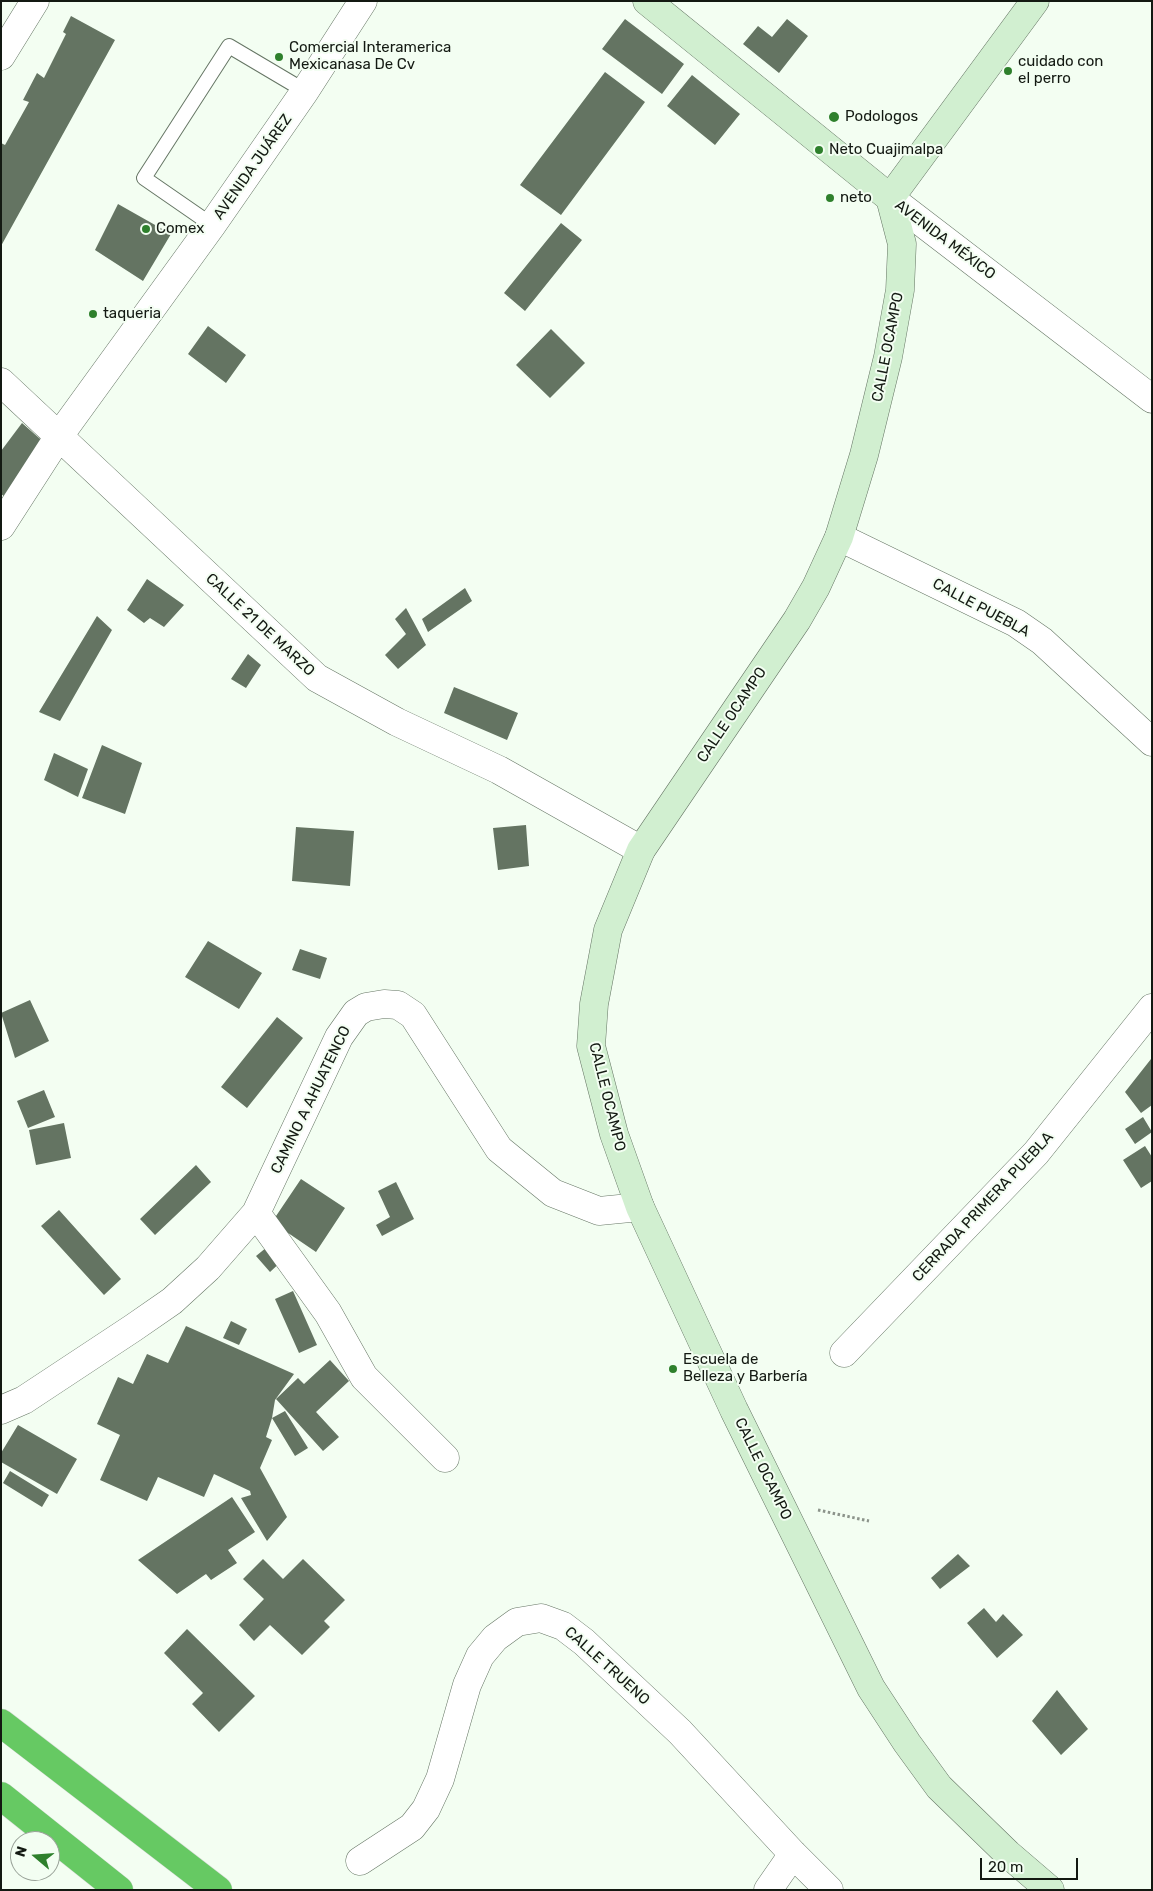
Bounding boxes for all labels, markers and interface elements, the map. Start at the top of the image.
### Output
place label: Comercial Interamerica Mexicanasa De Cv [289,39,451,74]
marker: Comercial Interamerica Mexicanasa De Cv [273,51,285,63]
place label: cuidado con el perro [1018,53,1103,88]
marker: cuidado con el perro [1002,65,1014,77]
place label: Podologos [845,108,918,126]
marker: Podologos [827,110,841,124]
street label: AVENIDA JUÁREZ [210,111,296,223]
place label: Neto Cuajimalpa [829,141,943,159]
marker: Neto Cuajimalpa [813,144,825,156]
place label: neto [840,189,872,207]
marker: neto [824,192,836,204]
street label: AVENIDA MÉXICO [891,196,999,284]
place label: Comex [156,220,204,238]
marker: Comex [140,223,152,235]
street label: CALLE OCAMPO [869,291,907,403]
place label: taqueria [103,305,161,323]
marker: taqueria [87,308,99,320]
street label: CALLE 21 DE MARZO [202,570,318,680]
street label: CALLE PUEBLA [929,575,1033,641]
street label: CALLE OCAMPO [693,664,771,766]
street label: CAMINO A AHUATENCO [267,1023,355,1177]
street label: CALLE OCAMPO [585,1041,629,1153]
street label: CERRADA PRIMERA PUEBLA [909,1128,1057,1286]
place label: Escuela de Belleza y Barbería [683,1351,808,1386]
marker: Escuela de Belleza y Barbería [667,1363,679,1375]
street label: CALLE OCAMPO [730,1415,796,1523]
street label: CALLE TRUENO [561,1623,653,1709]
north arrow [10,1831,60,1881]
text: N [12,1844,31,1859]
scale bar [983,1848,1080,1880]
text: 20 m [988,1858,1023,1876]

